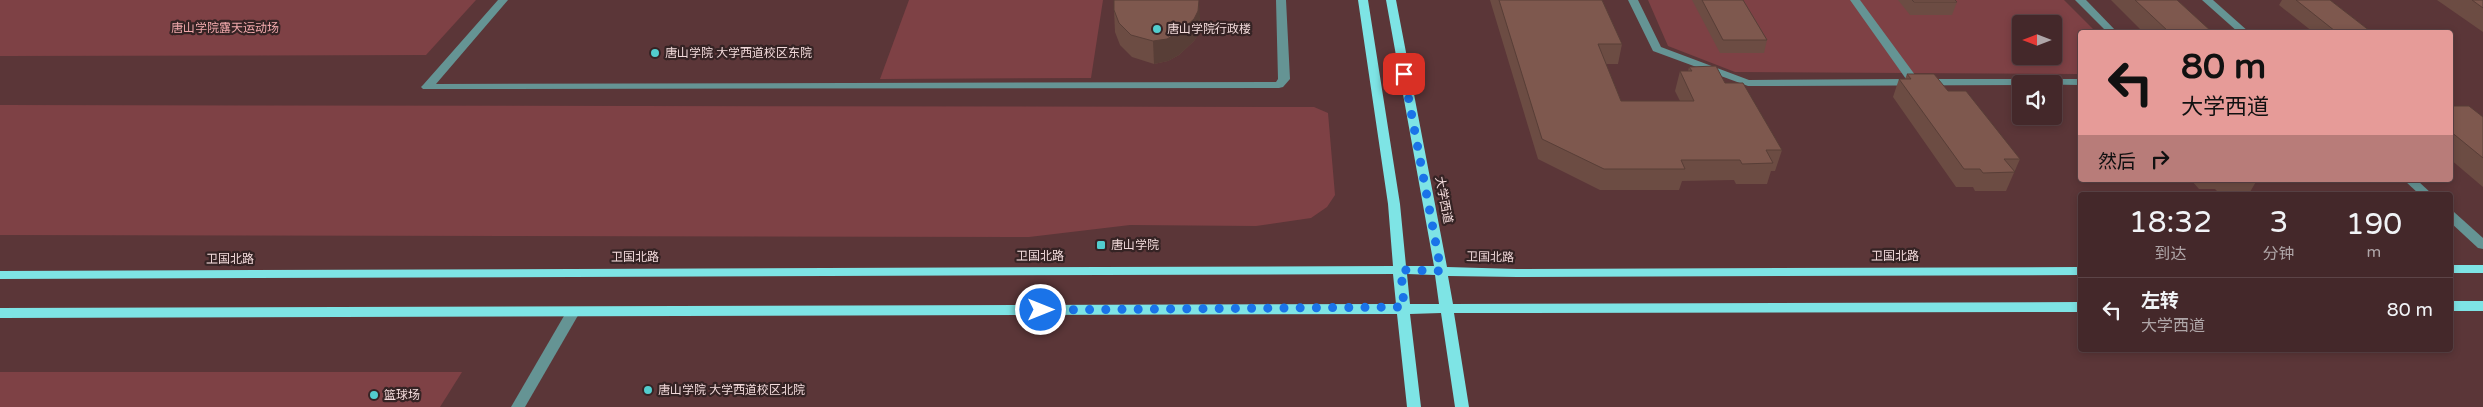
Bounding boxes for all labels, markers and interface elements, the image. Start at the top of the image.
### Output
north arrow [2012,15,2062,65]
map controls [2012,15,2062,125]
park label: 唐山学院露天运动场 [171,21,279,35]
place label: 唐山学院行政楼 [1167,22,1251,36]
marker: 唐山学院行政楼 [1151,23,1163,35]
place label: 唐山学院 大学西道校区东院 [665,46,812,60]
text: 80 m [2181,46,2266,88]
marker: 唐山学院 大学西道校区东院 [649,47,661,59]
icon: left [2098,50,2163,115]
pin [1383,53,1425,95]
icon: arrive [1390,60,1418,88]
button: sound [2012,75,2062,125]
text: 大学西道 [2181,94,2269,120]
icon: right [2146,145,2174,173]
text: 然后 [2098,151,2136,173]
street label: 大学西道 [1433,175,1455,225]
text: 18:32 [2129,204,2212,241]
text: 3 [2269,204,2288,241]
text: 190 [2346,206,2402,243]
place label: 唐山学院 [1111,238,1159,252]
marker: 唐山学院 [1095,239,1107,251]
text: m [2367,242,2381,262]
text: 到达 [2154,244,2186,264]
text: 分钟 [2263,244,2295,264]
street label: 卫国北路 [1016,249,1064,263]
street label: 卫国北路 [1871,249,1919,263]
street label: 卫国北路 [611,250,659,264]
street label: 卫国北路 [1466,250,1514,264]
street label: 卫国北路 [206,252,254,266]
position arrow [1014,283,1066,335]
text: 左转 [2141,290,2179,312]
icon: left [2098,296,2126,324]
text: 80 m [2387,299,2433,321]
text: 大学西道 [2141,316,2205,336]
place label: 唐山学院 大学西道校区北院 [658,383,805,397]
marker: 唐山学院 大学西道校区北院 [642,384,654,396]
place label: 篮球场 [384,388,420,402]
marker: 篮球场 [368,389,380,401]

